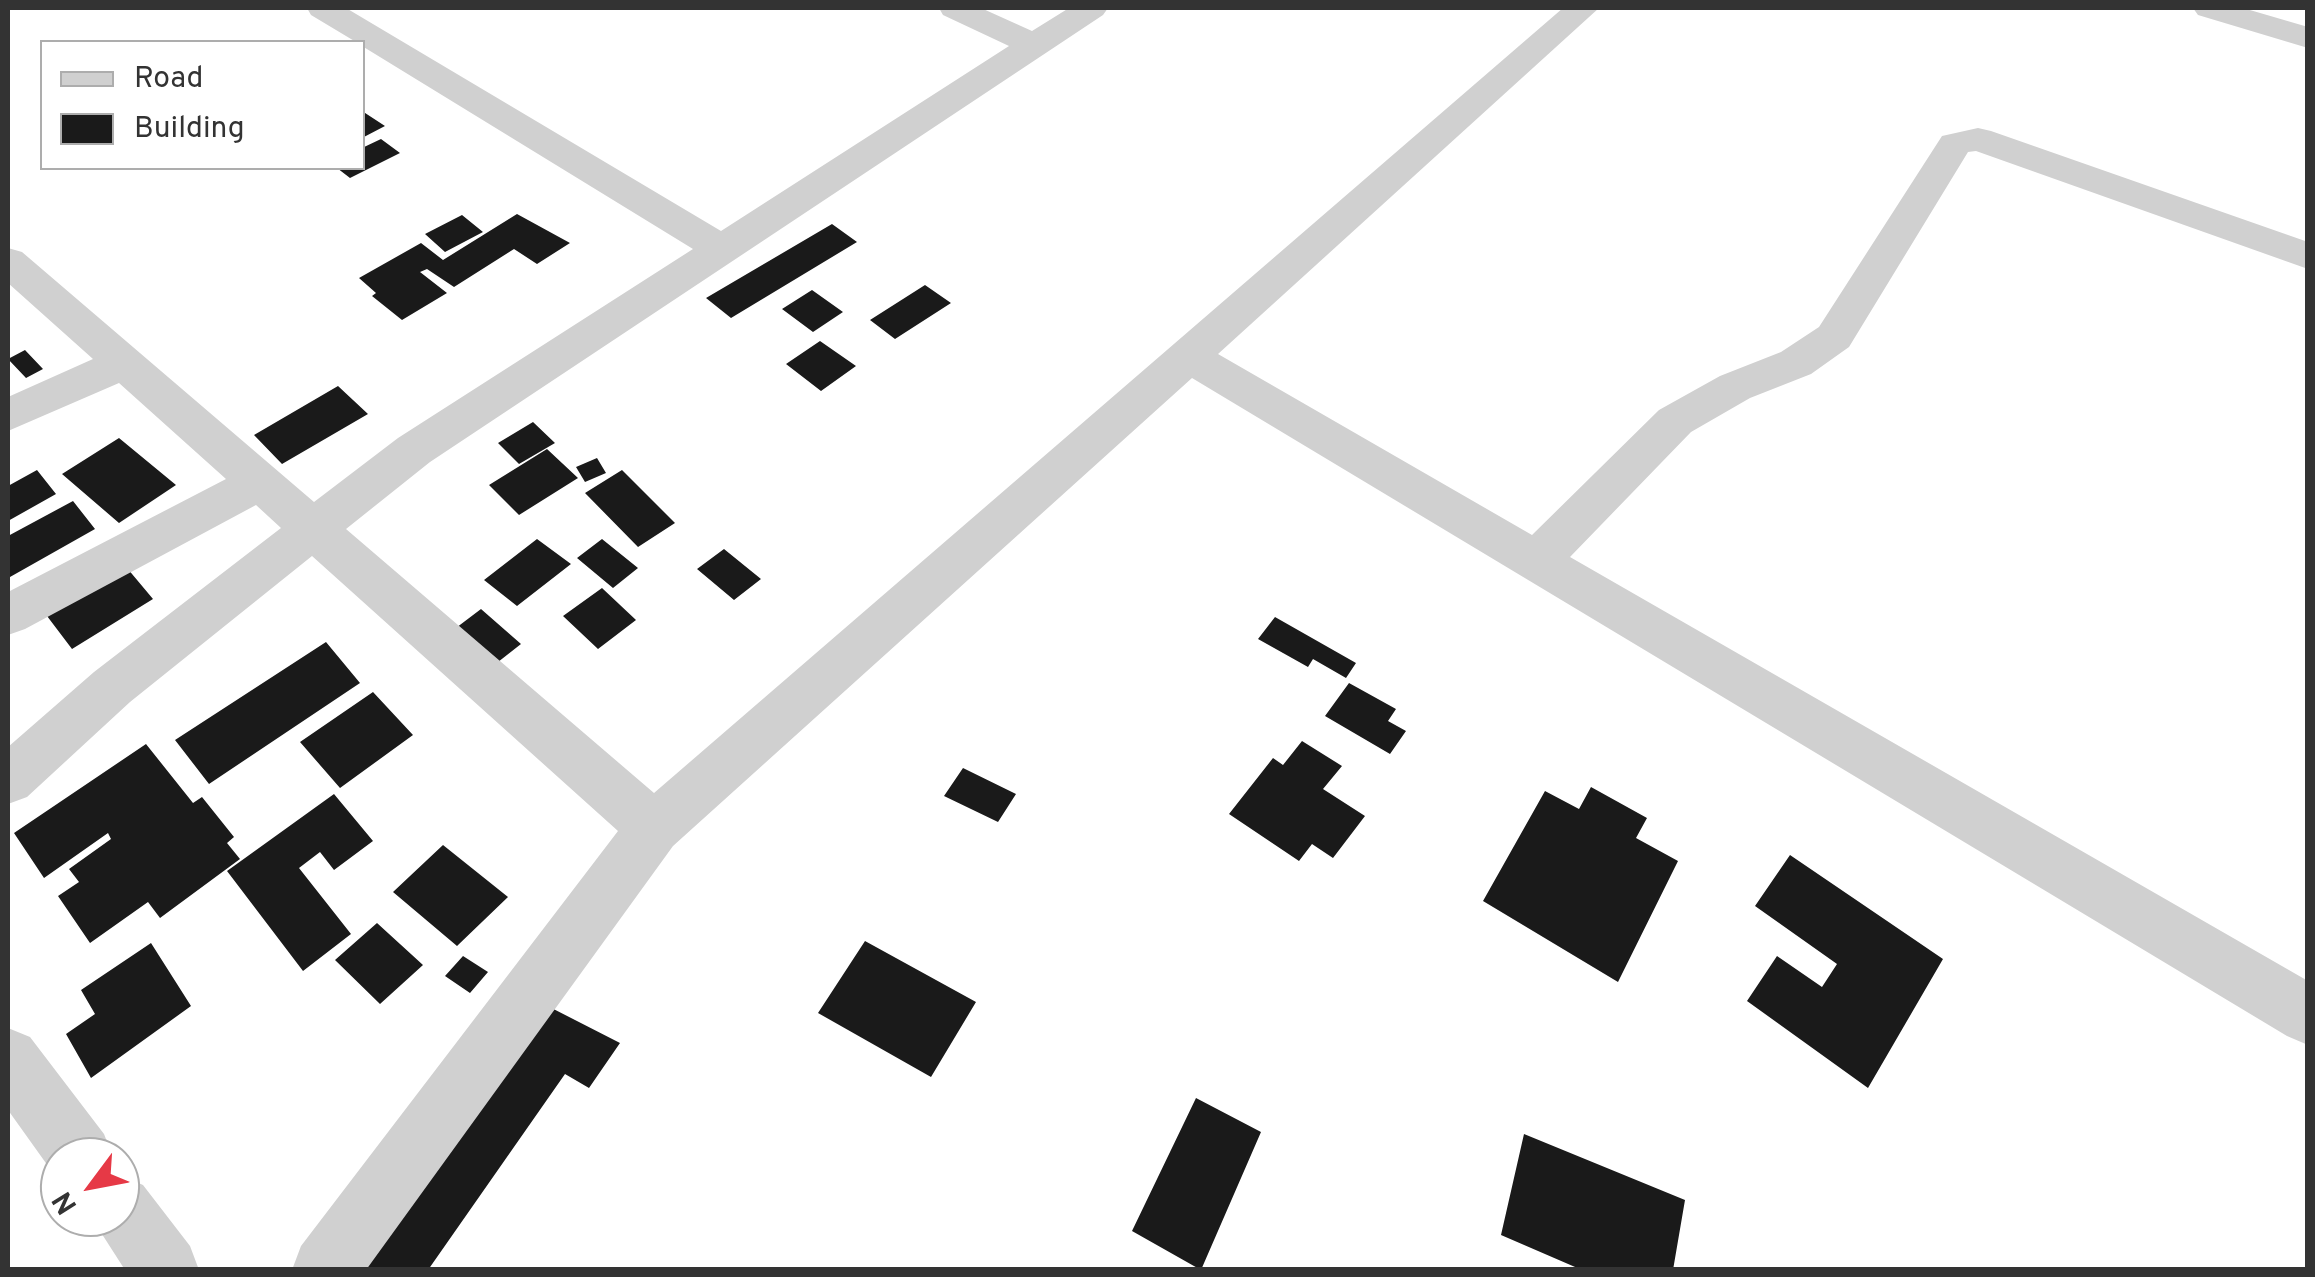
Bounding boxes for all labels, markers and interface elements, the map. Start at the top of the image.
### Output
legend [40,40,365,170]
text: Road [134,61,203,98]
text: Building [134,111,245,148]
north arrow [40,1137,140,1237]
text: N [46,1184,87,1220]

